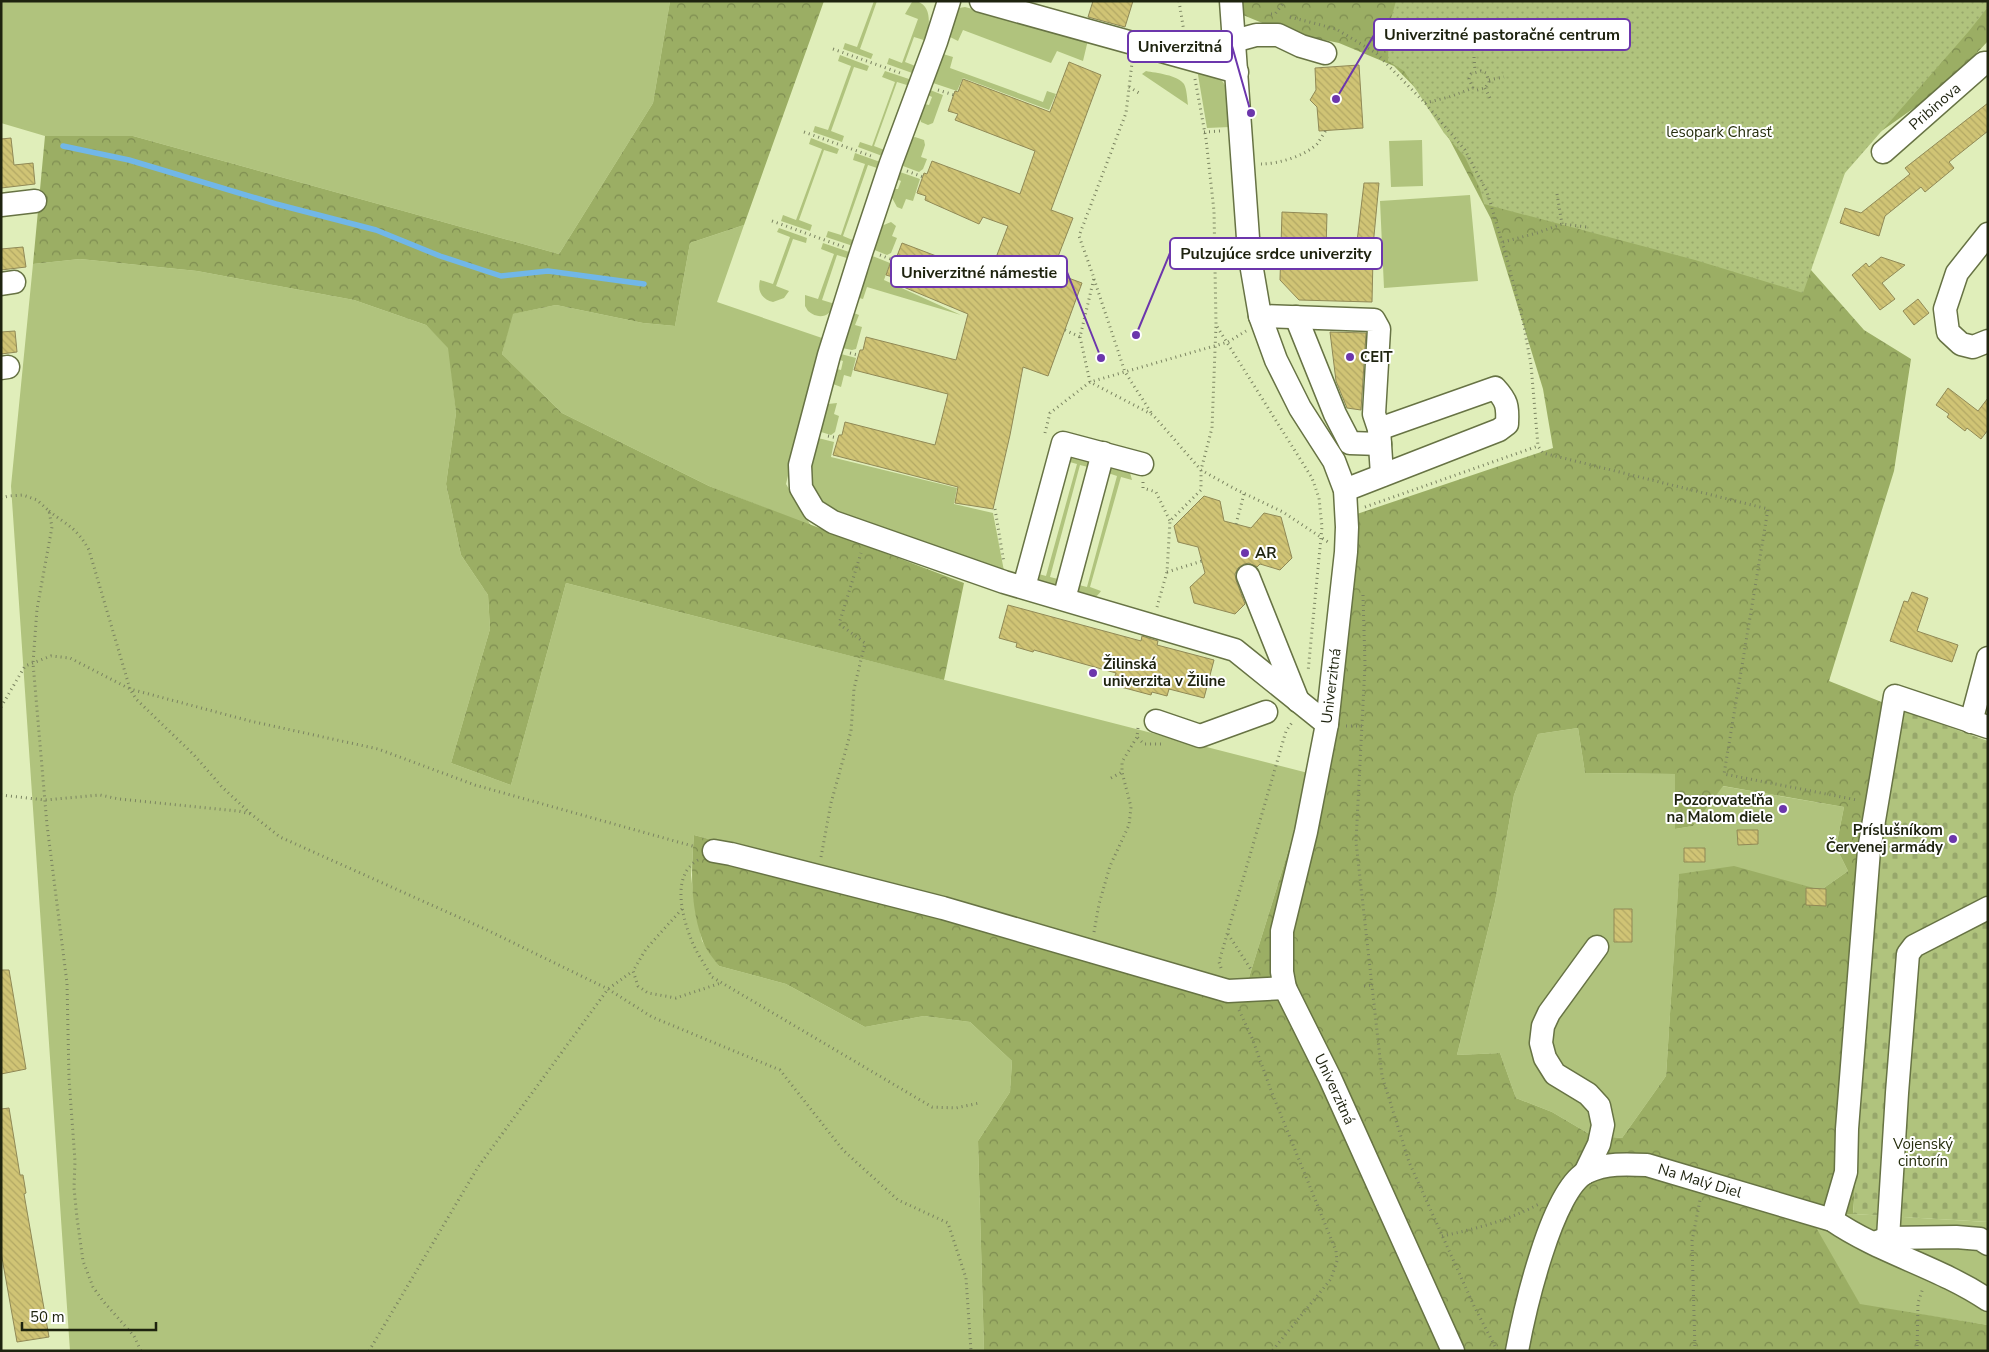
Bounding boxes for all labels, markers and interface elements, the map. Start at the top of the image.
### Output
callout: Univerzitné pastoračné centrum [1374,19,1630,50]
text: Univerzitné pastoračné centrum [1384,24,1620,46]
callout: Univerzitná [1128,31,1232,62]
text: Univerzitná [1138,36,1222,58]
street label: Pribinova [1905,78,1965,135]
park label: lesopark Chrasť [1666,122,1773,142]
callout: Pulzujúce srdce univerzity [1170,238,1382,269]
text: Pulzujúce srdce univerzity [1180,243,1372,265]
callout: Univerzitné námestie [891,256,1067,287]
text: Univerzitné námestie [901,262,1057,284]
place label: CEIT [1360,347,1393,367]
marker: CEIT [1344,351,1356,363]
place label: AR [1255,543,1277,563]
marker: AR [1239,547,1251,559]
street label: Univerzitná [1316,647,1346,725]
place label: Žilinská univerzita v Žiline [1103,654,1225,691]
marker: Žilinská univerzita v Žiline [1087,667,1099,679]
place label: Pozorovateľňa na Malom diele [1666,790,1773,827]
marker: Pozorovateľňa na Malom diele [1777,803,1789,815]
place label: Príslušníkom Červenej armády [1826,820,1943,857]
marker: Príslušníkom Červenej armády [1947,833,1959,845]
street label: Univerzitná [1309,1050,1360,1128]
park label: Vojenský cintorín [1892,1134,1953,1171]
street label: Na Malý Diel [1656,1159,1745,1203]
scale bar [22,1300,156,1332]
text: 50 m [30,1307,65,1327]

